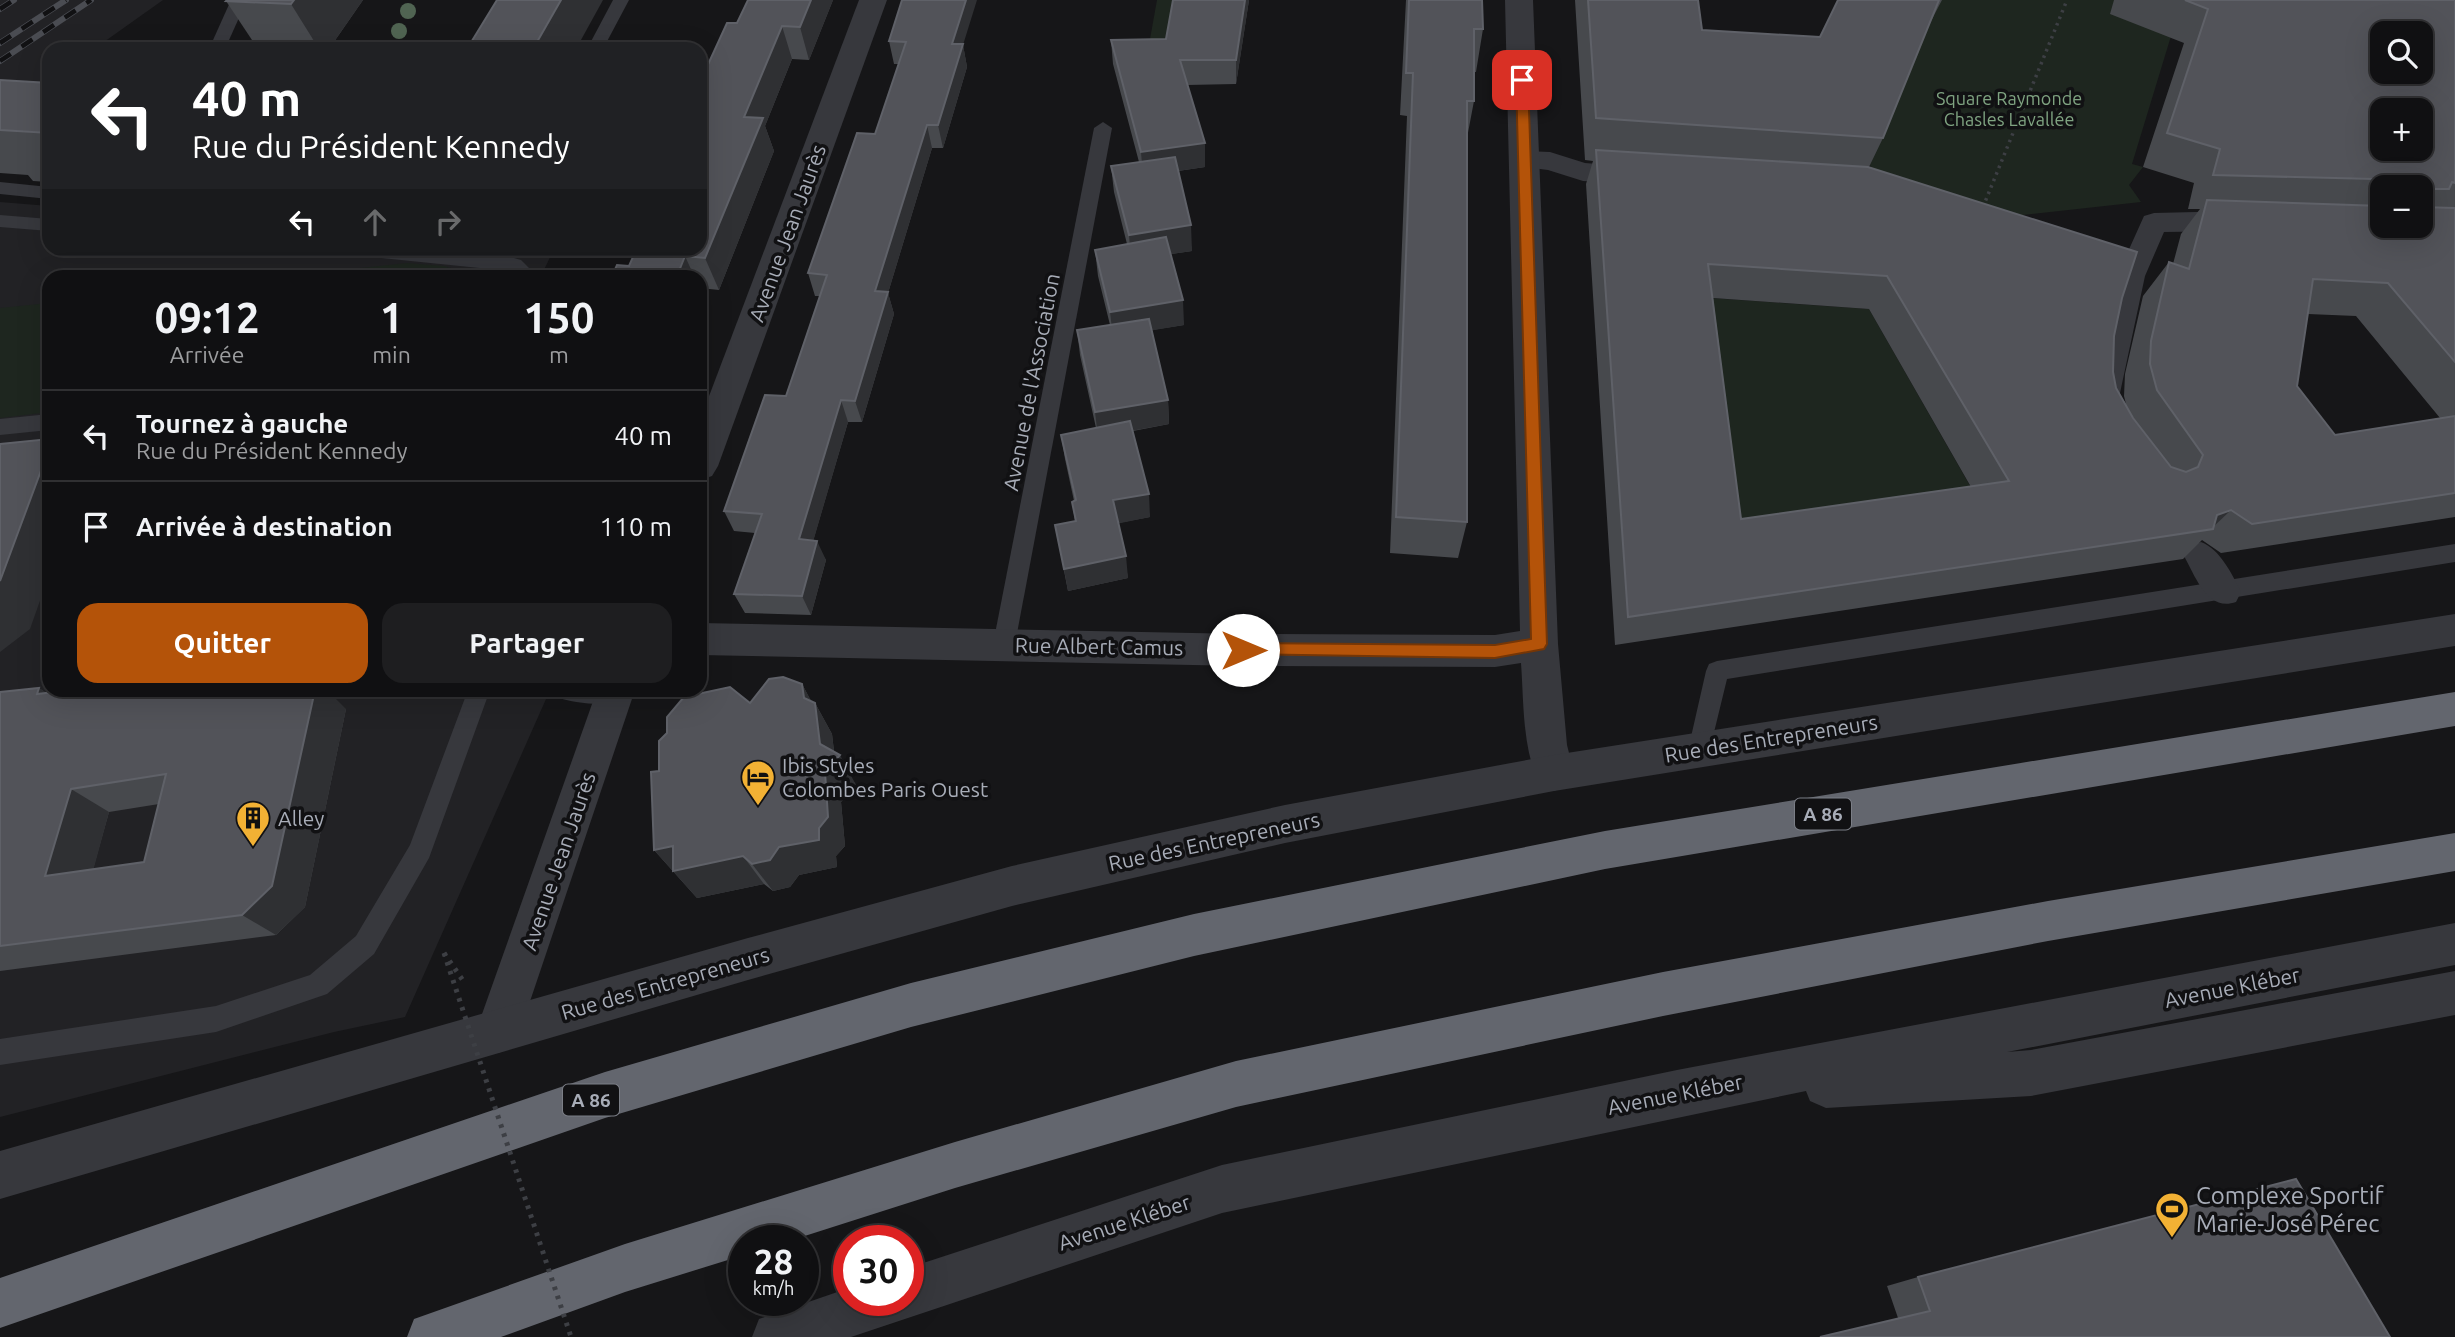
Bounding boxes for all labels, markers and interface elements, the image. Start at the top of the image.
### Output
map controls [2370,21,2433,238]
button: search [2370,21,2433,84]
pin [1492,50,1552,110]
icon: arrive [1503,61,1541,99]
icon: left [77,70,168,161]
text: 40 m [192,70,301,125]
park label: Square Raymonde Chasles Lavallée [1936,88,2082,129]
button: + [2370,98,2433,161]
text: Rue du Président Kennedy [192,128,570,164]
street label: Avenue Jean Jaurès [744,141,830,325]
button: − [2370,175,2433,238]
icon: left [283,203,321,241]
icon: ahead [356,203,394,241]
icon: right [429,203,467,241]
street label: Avenue de l'Association [998,271,1064,493]
text: 09:12 [155,294,260,341]
text: 1 [380,294,403,341]
text: 150 [523,294,594,341]
text: Arrivée [170,342,244,367]
text: min [372,342,411,367]
text: m [549,342,569,367]
text: Tournez à gauche [136,409,348,438]
icon: left [77,417,115,455]
text: 40 m [614,421,672,450]
text: Rue du Président Kennedy [136,438,408,463]
icon: arrive [77,508,115,546]
text: Arrivée à destination [136,512,392,541]
text: 110 m [600,512,672,541]
button: Quitter [77,603,368,683]
button: Partager [382,603,672,683]
position arrow [1206,613,1280,687]
street label: Rue Albert Camus [1015,633,1183,659]
street label: Rue des Entrepreneurs [1663,709,1879,767]
place label: Ibis Styles Colombes Paris Ouest [782,753,988,801]
hotel icon: Ibis Styles Colombes Paris Ouest [739,758,777,807]
street label: Avenue Jean Jaurès [516,769,600,953]
building icon: Alley [234,799,272,848]
road number: A 86 [1795,799,1851,830]
place label: Alley [278,806,324,830]
street label: Rue des Entrepreneurs [1106,807,1322,875]
street label: Rue des Entrepreneurs [558,942,772,1024]
street label: Avenue Kléber [2162,962,2302,1012]
street label: Avenue Kléber [1605,1069,1745,1119]
road number: A 86 [563,1084,619,1116]
place label: Complexe Sportif Marie-José Pérec [2196,1182,2385,1237]
street label: Avenue Kléber [1055,1189,1193,1255]
sports icon: Complexe Sportif Marie-José Pérec [2153,1190,2191,1239]
speed limit sign: 30 [833,1225,924,1316]
text: 28 [754,1241,793,1281]
text: km/h [753,1278,794,1298]

